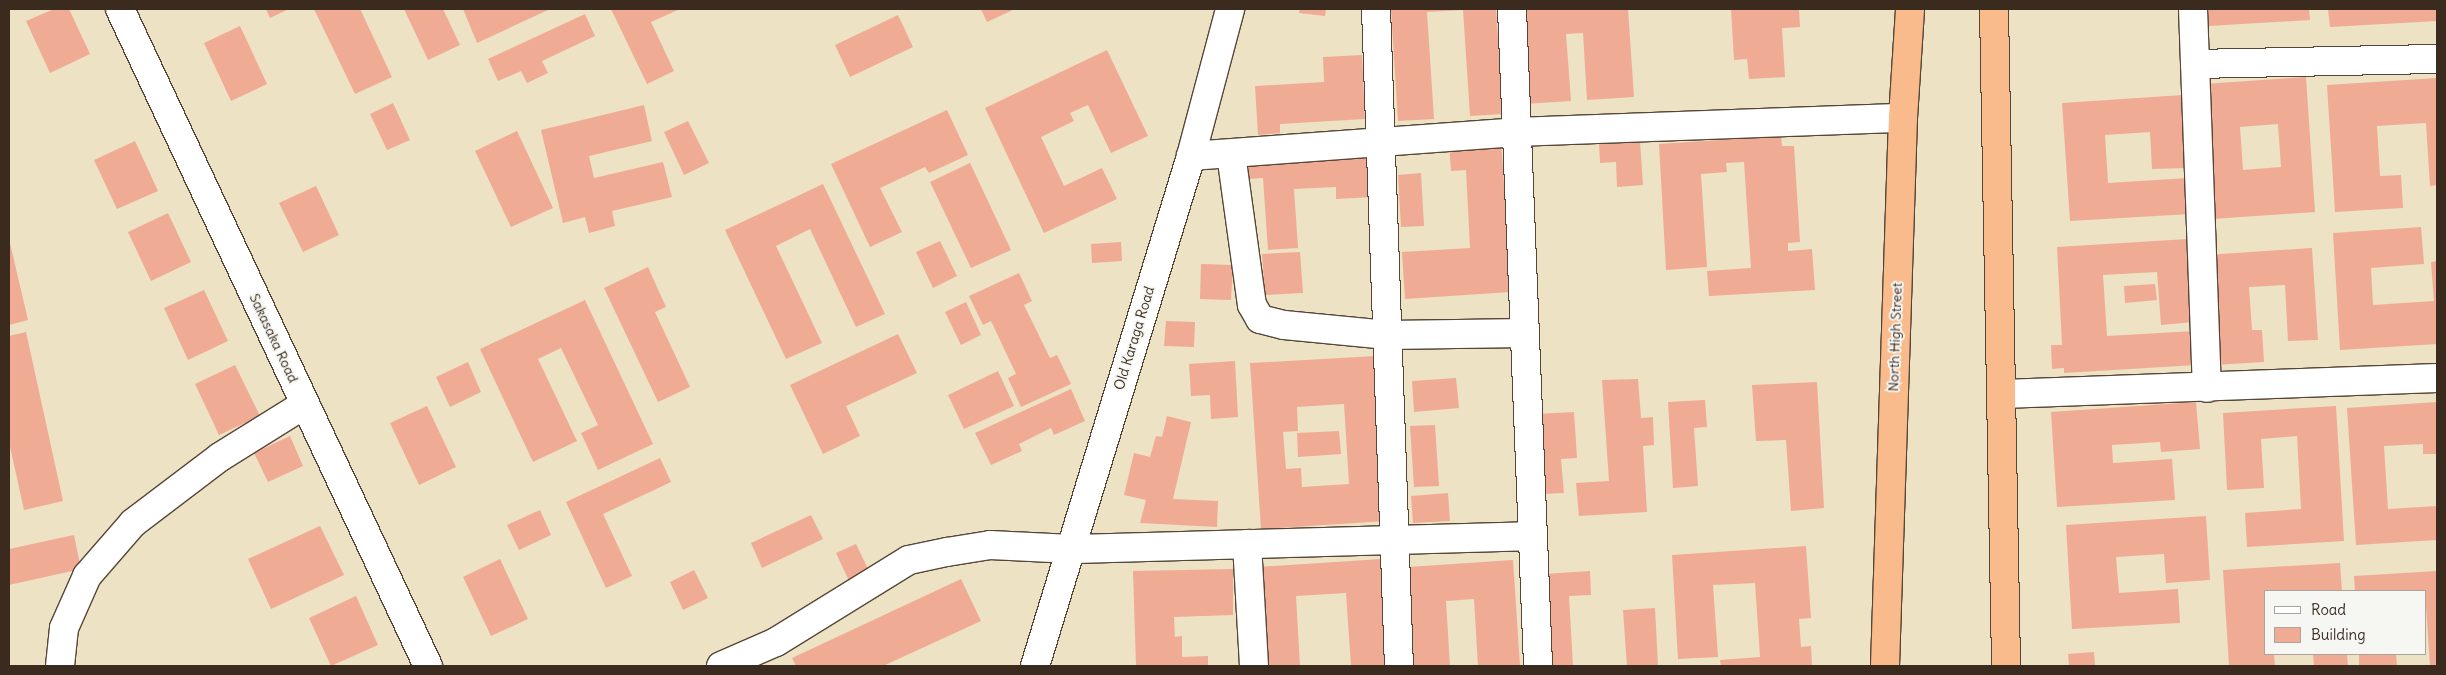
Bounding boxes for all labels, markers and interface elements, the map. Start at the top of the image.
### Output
street label: North High Street [1885,282,1905,392]
street label: Old Karaga Road [1110,284,1158,392]
street label: Sakasaka Road [246,291,302,385]
legend [2264,590,2426,655]
text: Road [2311,600,2346,619]
text: Building [2311,625,2366,644]

